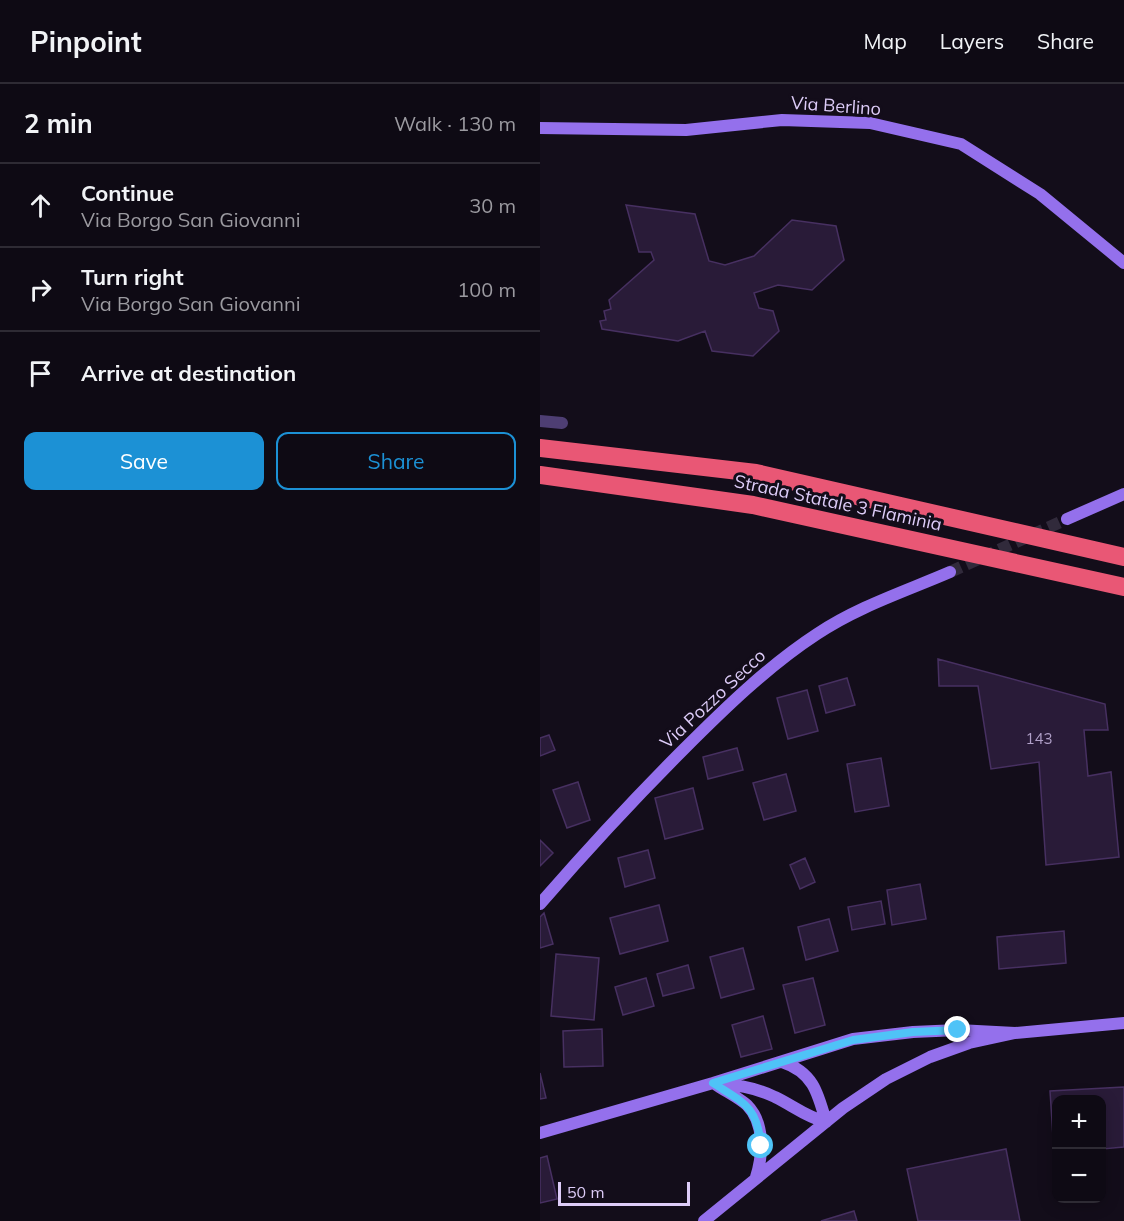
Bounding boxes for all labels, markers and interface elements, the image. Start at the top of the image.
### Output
text: Pinpoint [30,24,142,59]
text: Map [864,28,907,54]
text: Layers [940,28,1004,54]
text: Share [1037,28,1094,54]
street label: Via Berlino [790,91,882,120]
text: 2 min [24,107,93,140]
text: Walk · 130 m [394,111,516,136]
text: Continue [81,179,174,207]
icon: ahead [24,189,57,222]
text: 30 m [469,193,516,218]
text: Via Borgo San Giovanni [81,207,300,232]
text: Turn right [81,263,184,291]
icon: right [24,273,57,306]
text: 100 m [457,277,516,302]
text: Via Borgo San Giovanni [81,291,300,316]
icon: arrive [24,357,57,390]
text: Arrive at destination [81,359,296,387]
button: Save [24,432,264,490]
button: Share [276,432,516,490]
street label: Strada Statale 3 Flaminia [732,469,944,536]
street label: Via Pozzo Secco [655,644,770,753]
house number: 143 [1025,729,1053,748]
route end [944,1016,970,1042]
map controls [1052,1095,1106,1203]
button: + [1052,1095,1106,1149]
route start [747,1132,773,1158]
button: − [1052,1149,1106,1203]
scale bar [558,1179,690,1206]
text: 50 m [567,1182,604,1202]

